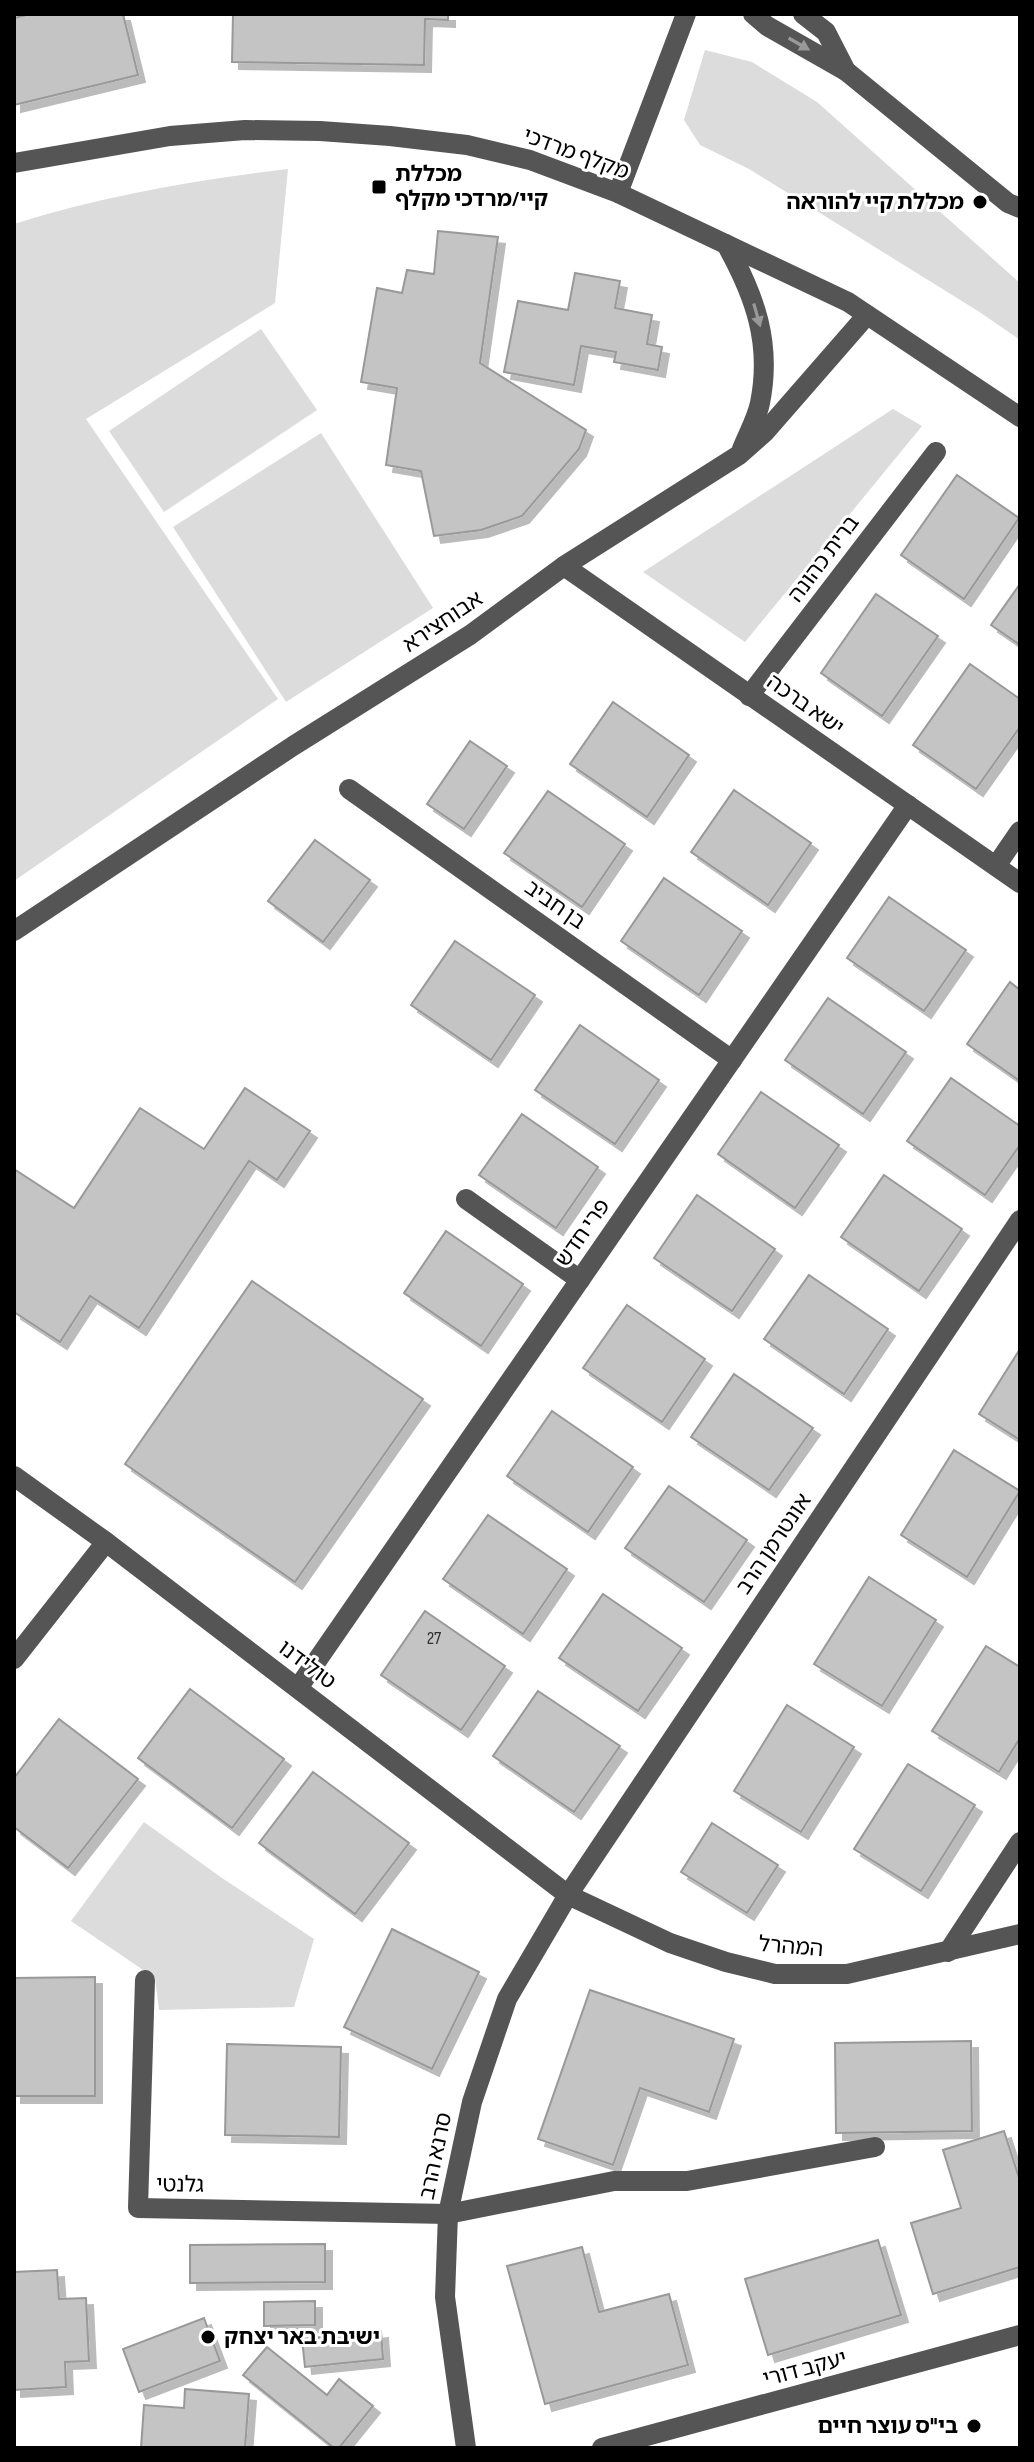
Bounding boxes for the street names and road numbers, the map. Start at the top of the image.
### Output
street label: מקלף מרדכי [519,122,633,186]
street label: ברית כהונה [783,510,865,608]
street label: אבוחצירא [398,585,488,659]
street label: ישא ברכה [761,669,849,741]
street label: בן חביב [519,874,591,936]
street label: פרי חדש [550,1194,616,1272]
street label: אונטרמן הרב [730,1488,818,1600]
street label: טולידנו [273,1635,341,1695]
street label: המהרל [757,1931,825,1963]
street label: סרנא הרב [414,2110,458,2202]
street label: גלנטי [156,2171,204,2199]
street label: יעקב דורי [760,2345,850,2393]

